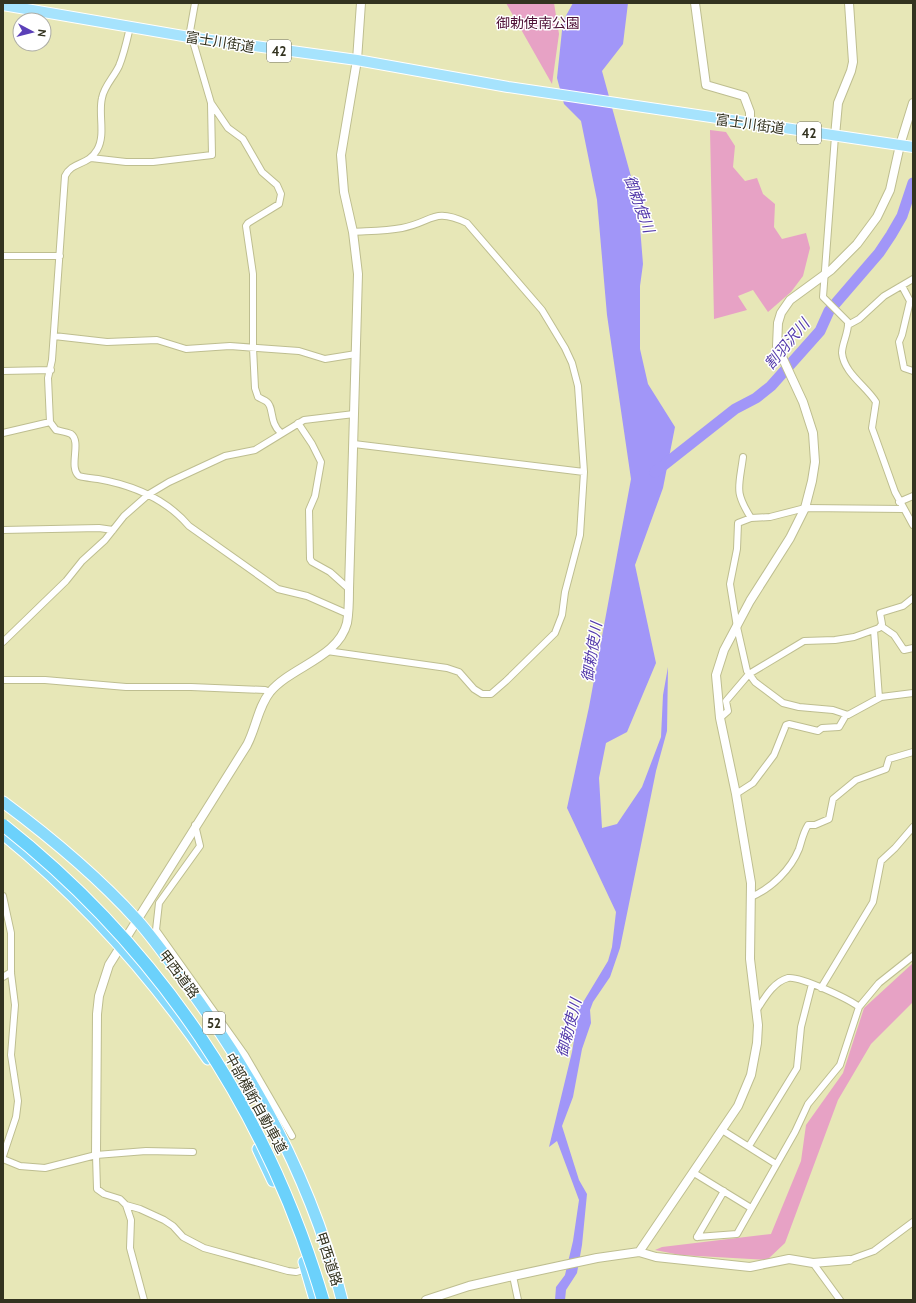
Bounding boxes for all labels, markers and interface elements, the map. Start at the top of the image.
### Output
north arrow [12,12,52,52]
park label: 御勅使南公園 [496,14,580,32]
street label: 富士川街道 [184,28,256,56]
text: N [35,29,49,38]
road number: 42 [267,40,291,62]
street label: 富士川街道 [714,110,786,138]
road number: 42 [797,122,821,144]
water label: 御勅使川 [620,173,658,237]
water label: 割羽沢川 [761,314,814,373]
water label: 御勅使川 [578,619,606,683]
street label: 甲西道路 [155,946,203,1002]
water label: 御勅使川 [553,995,585,1059]
road number: 52 [203,1012,225,1034]
street label: 中部横断自動車道 [221,1050,291,1156]
street label: 甲西道路 [312,1230,346,1288]

